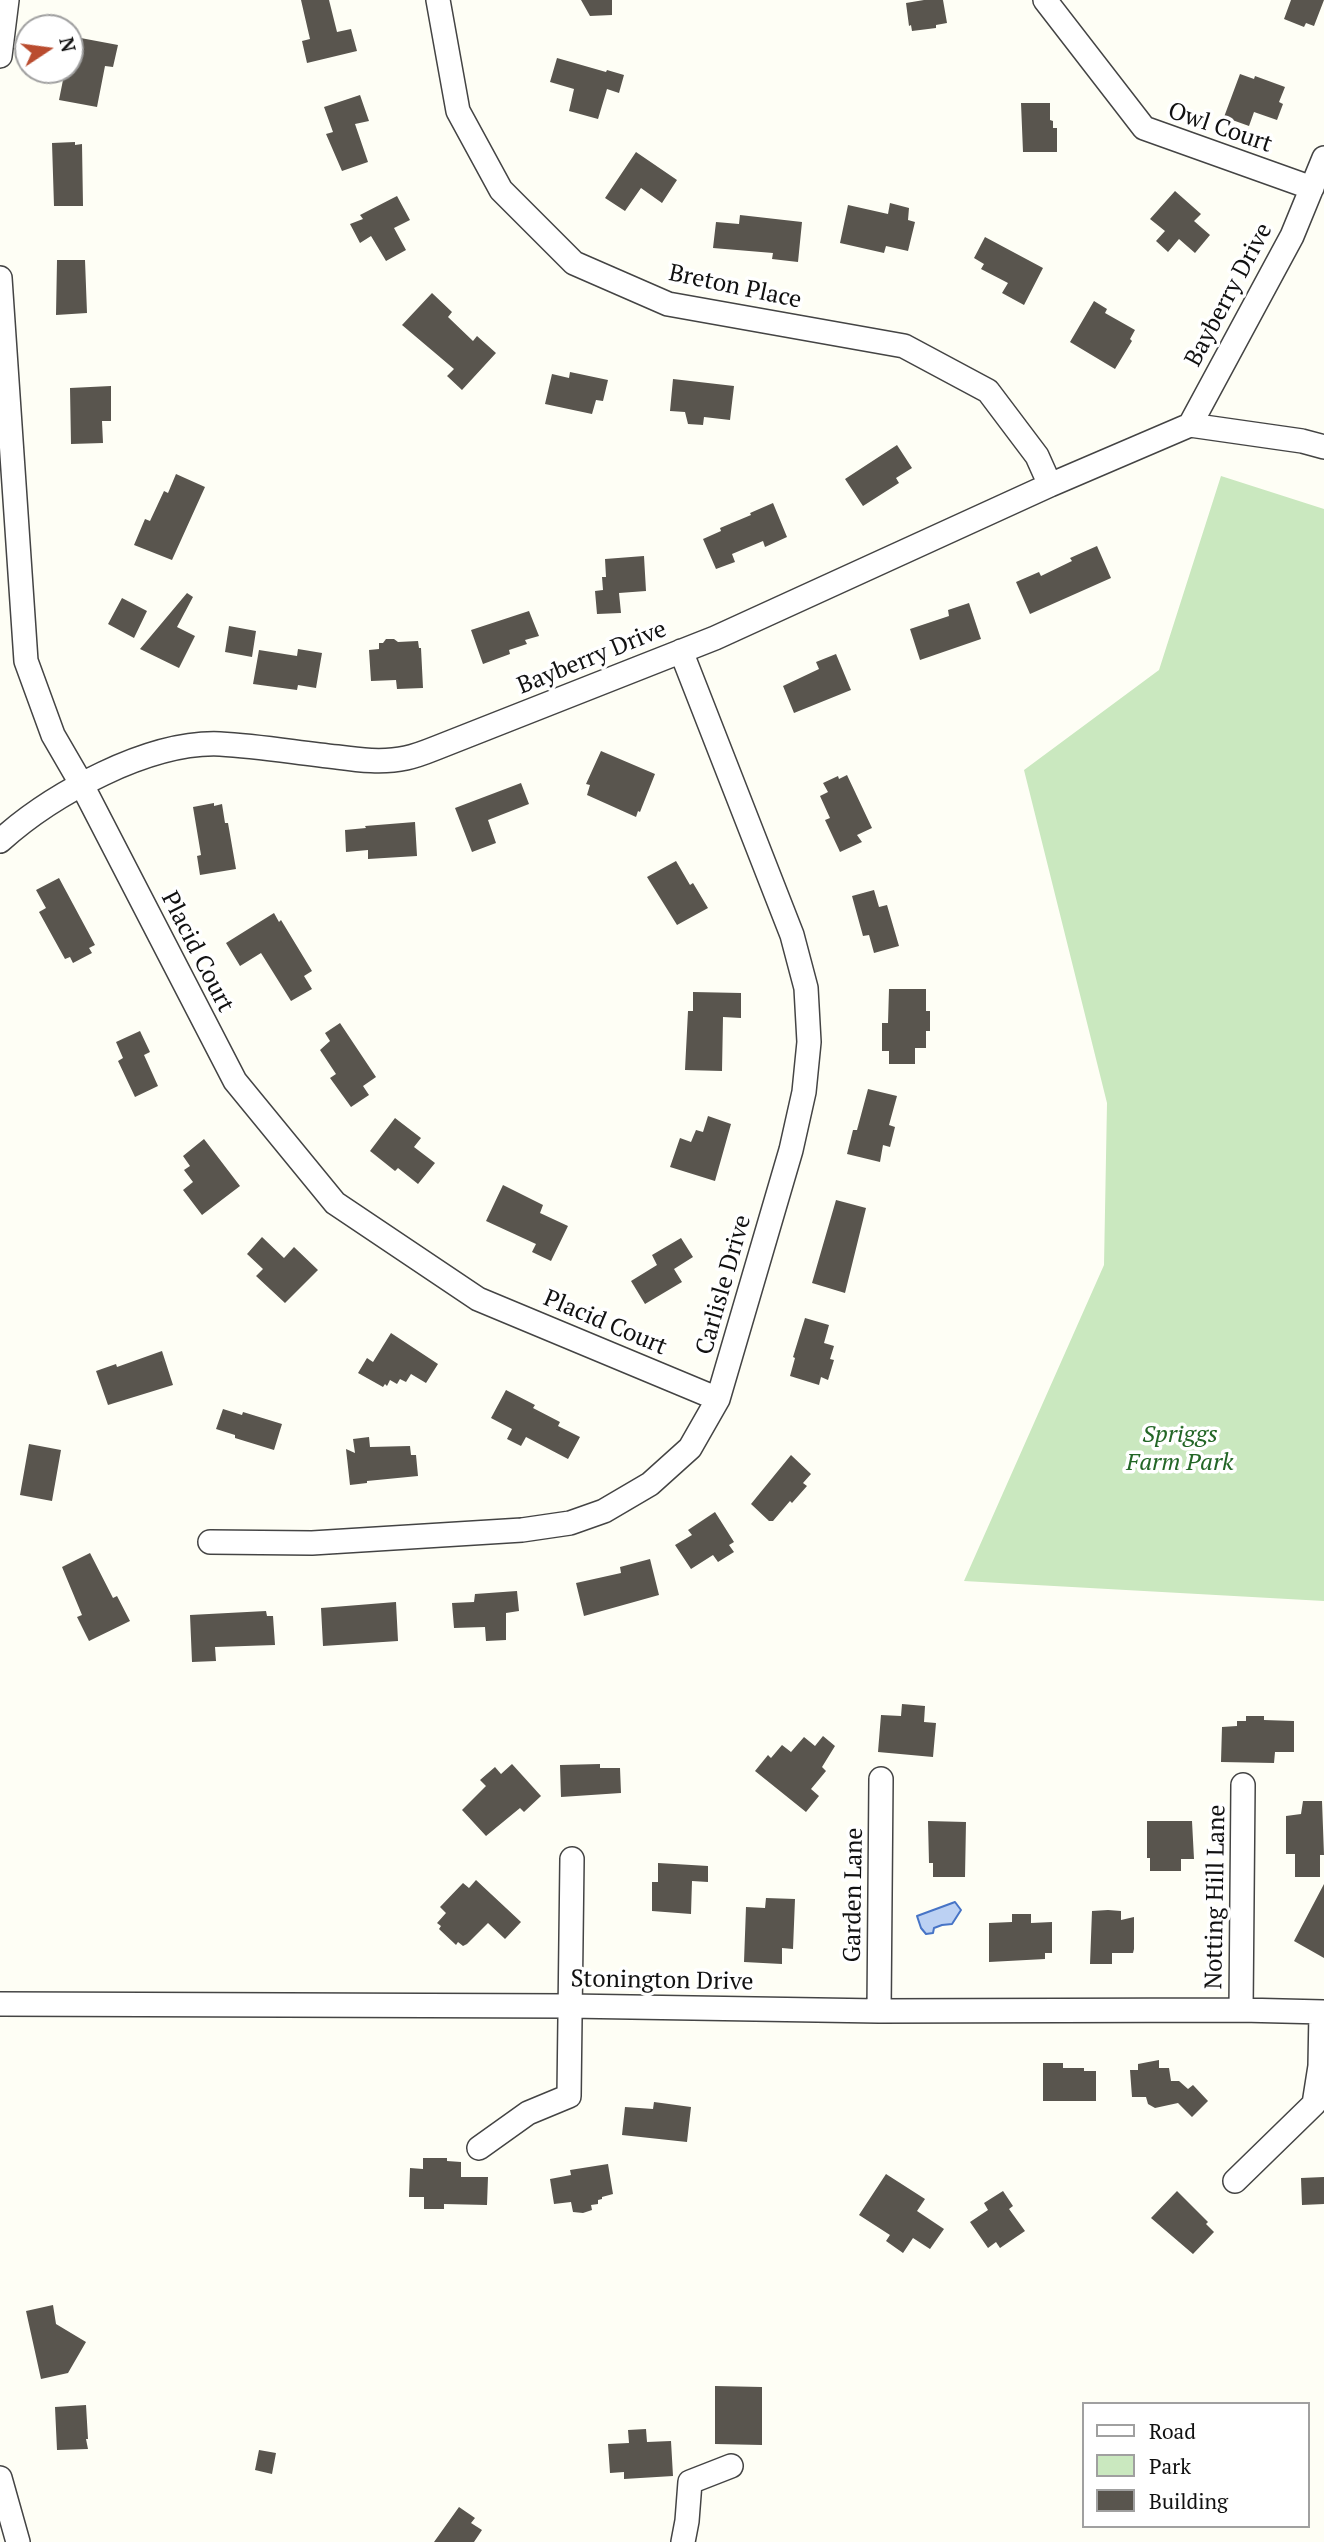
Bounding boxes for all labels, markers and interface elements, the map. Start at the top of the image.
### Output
north arrow [14,14,84,84]
text: N [54,35,82,54]
street label: Owl Court [1164,97,1276,159]
street label: Bayberry Drive [1179,218,1279,372]
street label: Breton Place [666,259,804,315]
street label: Bayberry Drive [513,615,671,701]
street label: Placid Court [154,887,240,1017]
street label: Carlisle Drive [690,1212,758,1358]
street label: Placid Court [539,1284,671,1362]
park label: Spriggs Farm Park [1126,1421,1234,1477]
street label: Notting Hill Lane [1200,1804,1232,1990]
street label: Garden Lane [838,1827,870,1963]
street label: Stonington Drive [570,1965,754,1997]
legend [1082,2402,1310,2528]
text: Road [1149,2417,1196,2445]
text: Park [1149,2452,1191,2480]
text: Building [1149,2487,1228,2515]

